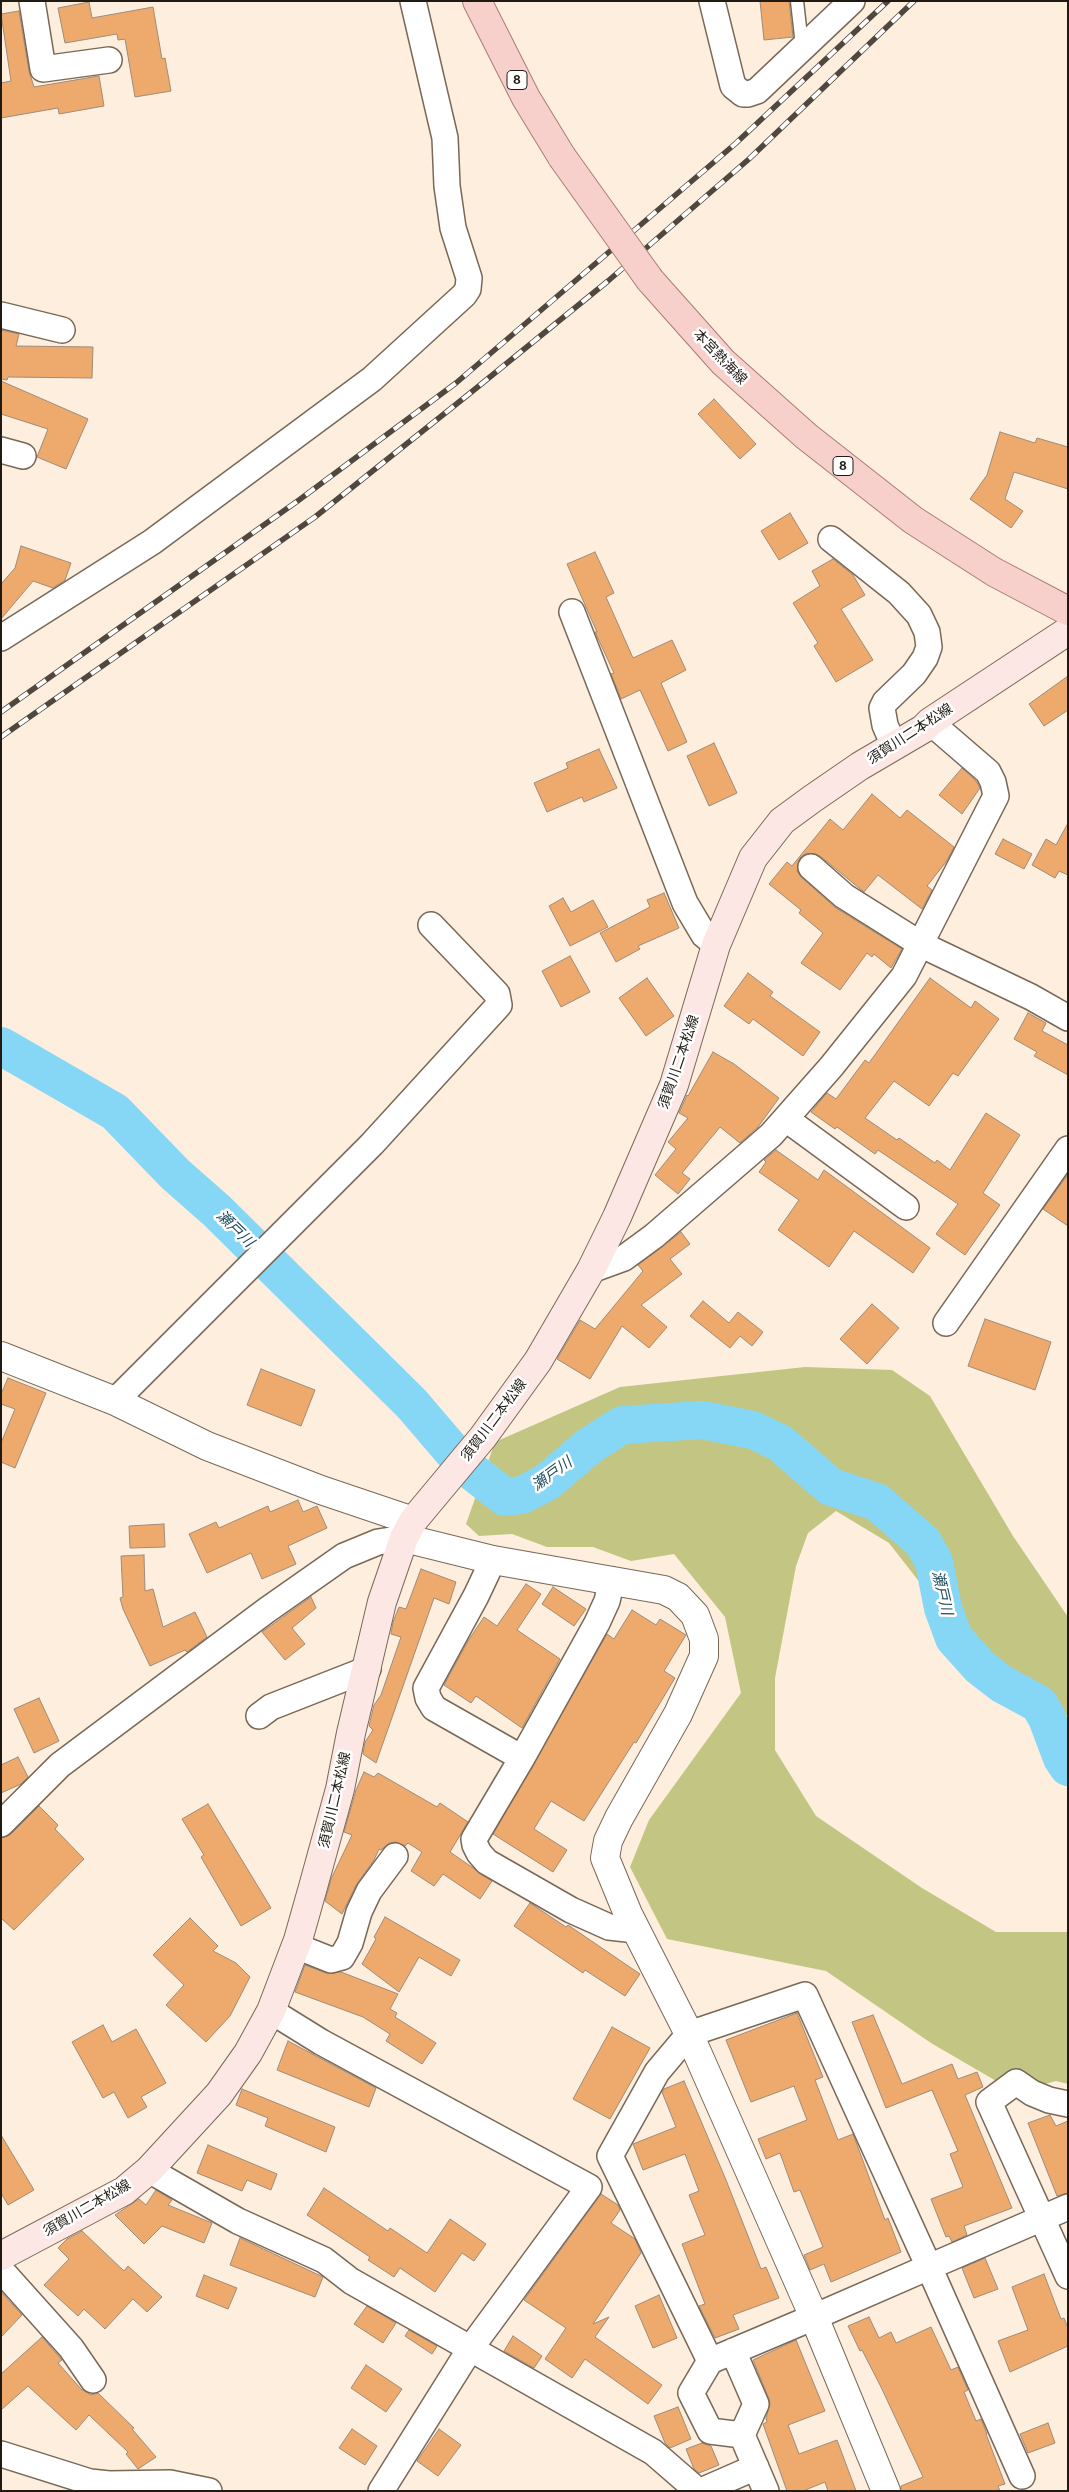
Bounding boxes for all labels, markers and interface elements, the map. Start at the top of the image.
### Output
road number: 8 [507,70,527,90]
street label: 本宮熱海線 [690,326,750,388]
road number: 8 [833,456,853,476]
street label: 須賀川二本松線 [864,700,956,768]
street label: 須賀川二本松線 [655,1013,703,1111]
water label: 瀬戸川 [213,1207,257,1251]
street label: 須賀川二本松線 [458,1376,530,1464]
water label: 瀬戸川 [529,1453,575,1495]
water label: 瀬戸川 [928,1569,956,1617]
street label: 須賀川二本松線 [316,1750,354,1850]
street label: 須賀川二本松線 [40,2176,134,2240]

